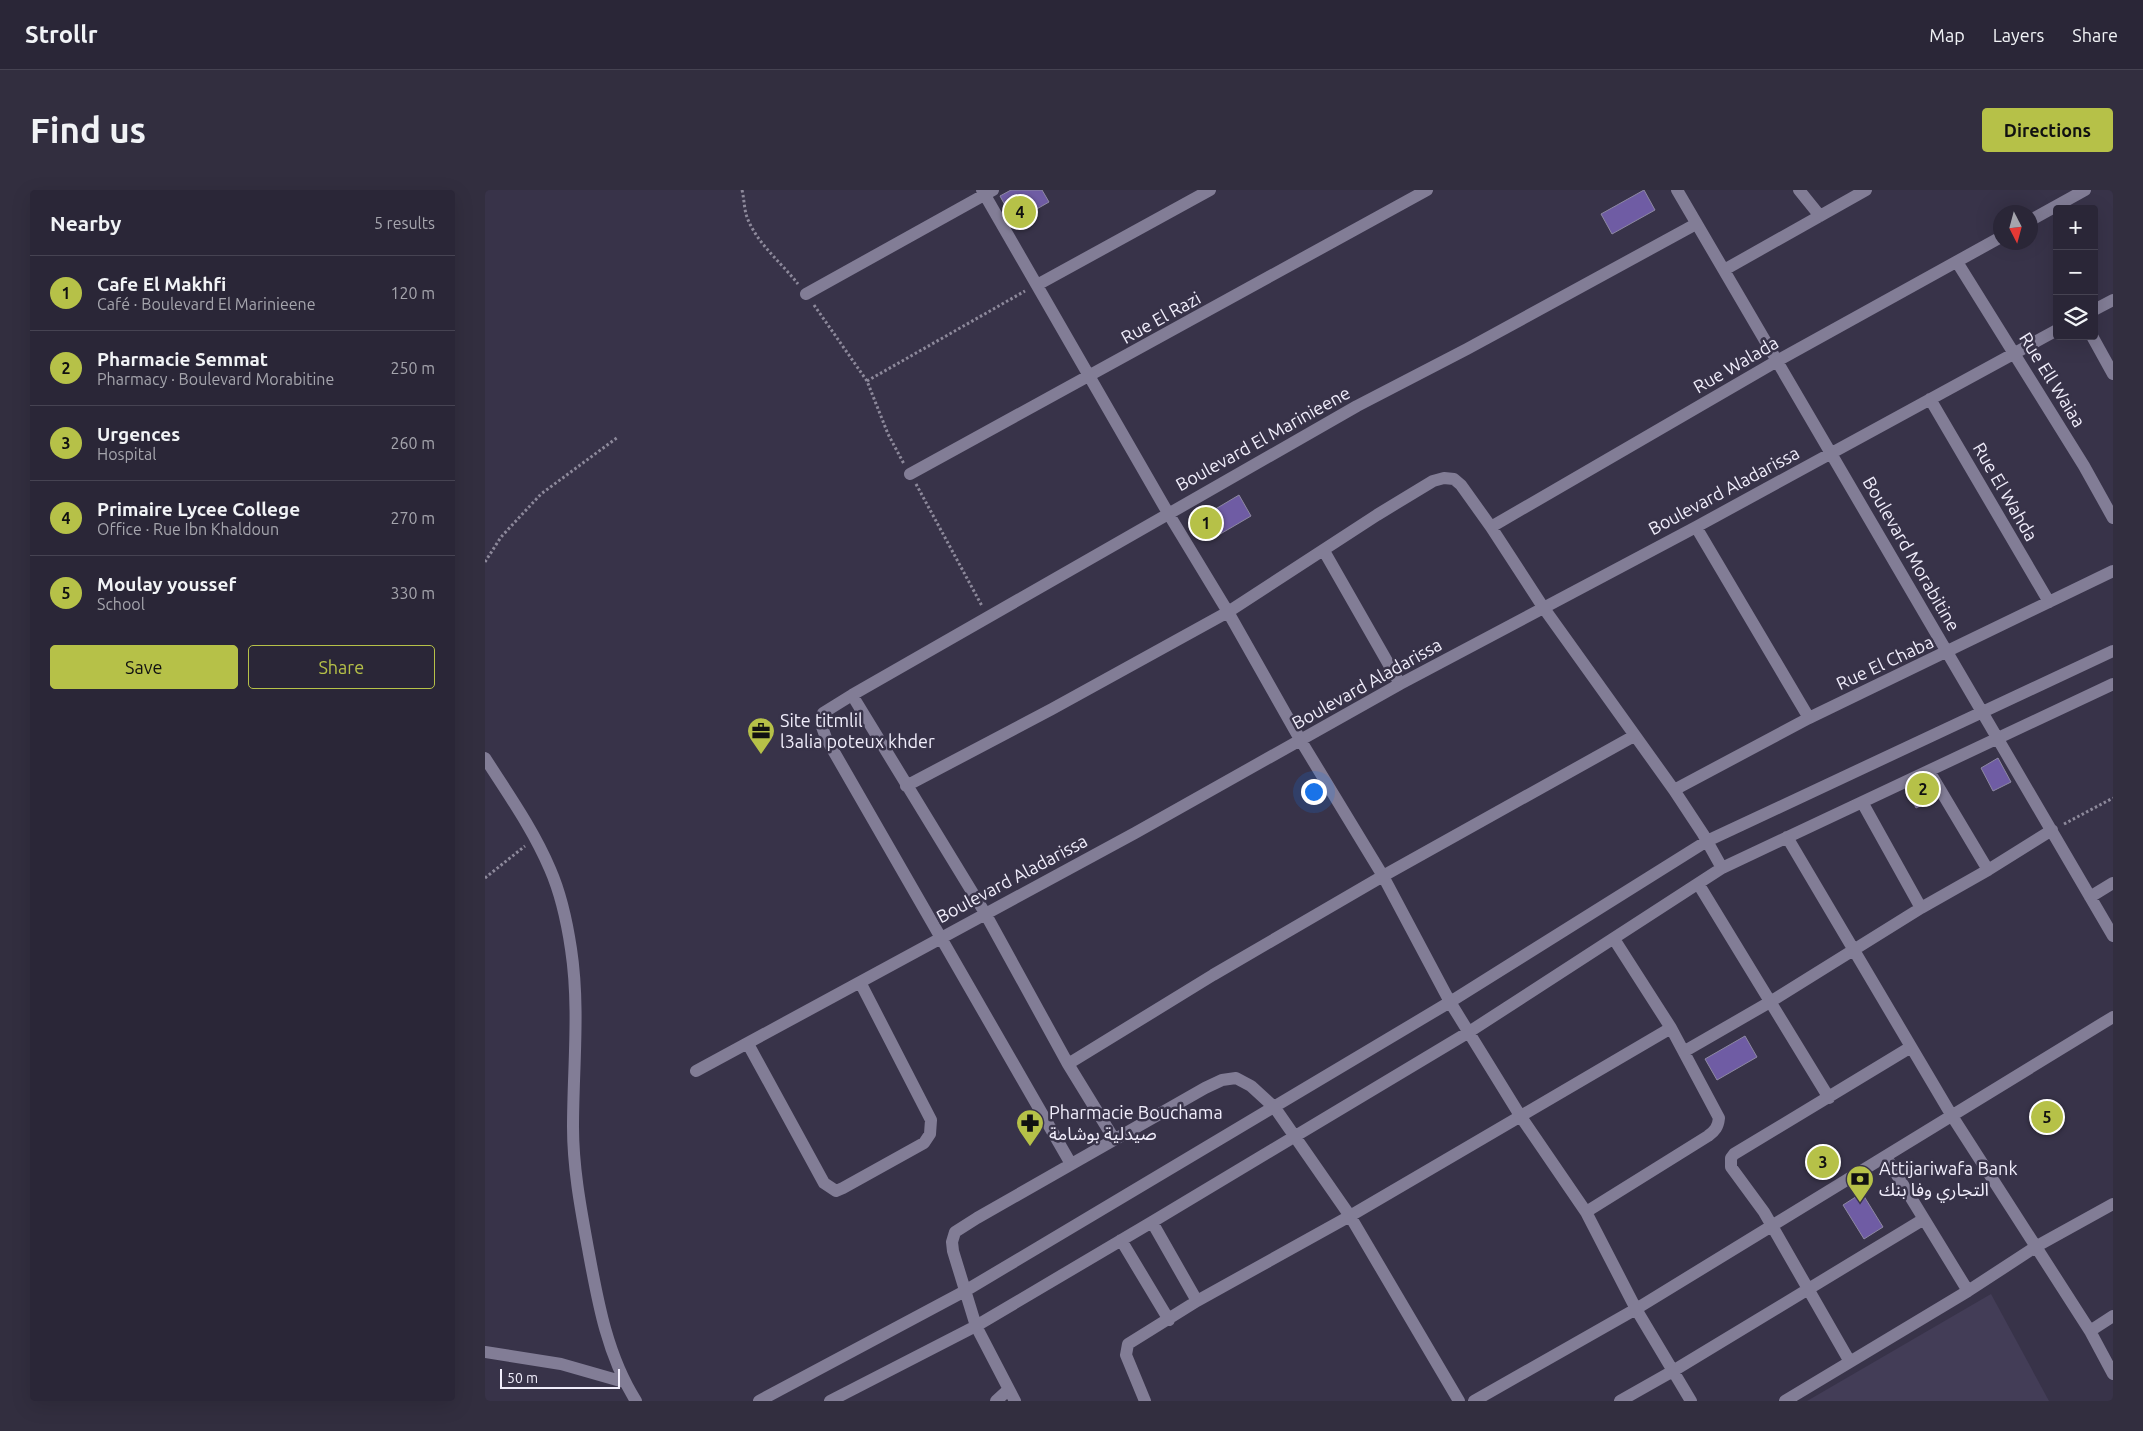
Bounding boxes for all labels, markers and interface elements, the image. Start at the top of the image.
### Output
text: Strollr [25,21,98,48]
text: Map [1929,25,1965,45]
text: Layers [1993,25,2044,45]
text: Share [2072,25,2118,45]
button: Directions [1982,108,2113,152]
text: Find us [30,110,146,150]
pin: 4 [1004,193,1036,231]
north arrow [1993,205,2038,250]
map controls [2053,205,2098,340]
button: + [2053,205,2098,250]
text: Nearby [50,211,121,235]
text: 5 results [374,214,435,232]
button: − [2053,250,2098,295]
text: Cafe El Makhfi [97,273,226,295]
text: 1 [61,284,71,302]
text: 120 m [390,284,435,302]
street label: Rue El Razi [1117,287,1204,347]
text: Café · Boulevard El Marinieene [97,295,316,313]
button: layers [2053,295,2098,340]
street label: Rue Ell Waiaa [2016,329,2090,430]
street label: Rue Walada [1689,332,1782,397]
text: Pharmacie Semmat [97,348,268,370]
text: 2 [61,359,71,377]
text: 250 m [390,359,435,377]
text: Pharmacy · Boulevard Morabitine [97,370,334,388]
street label: Boulevard El Marinieene [1172,382,1353,494]
text: Urgences [97,423,180,445]
text: 3 [61,434,71,452]
text: 260 m [390,434,435,452]
street label: Rue El Wahda [1970,439,2042,544]
street label: Boulevard Aladarissa [1645,442,1802,538]
text: Hospital [97,445,156,463]
street label: Boulevard Morabitine [1859,473,1964,634]
text: Primaire Lycee College [97,498,300,520]
pin: 1 [1190,504,1222,542]
text: 4 [61,509,71,527]
text: 270 m [390,509,435,527]
text: Office · Rue Ibn Khaldoun [97,520,279,538]
text: Moulay youssef [97,573,236,595]
text: 5 [61,584,71,602]
text: 330 m [390,584,435,602]
text: School [97,595,145,613]
street label: Rue El Chaba [1833,631,1936,693]
street label: Boulevard Aladarissa [1288,634,1445,733]
button: Save [50,645,238,689]
button: Share [248,645,435,689]
place label: Site titmlil l3alia poteux khder [780,710,935,751]
office icon: Site titmlil l3alia poteux khder [746,716,776,755]
pin: 2 [1907,770,1939,808]
your location [1301,779,1327,805]
street label: Boulevard Aladarissa [933,830,1090,926]
pin: 5 [2031,1098,2063,1136]
place label: Pharmacie Bouchama صيدلية بوشامة [1049,1102,1223,1145]
pharmacy icon: Pharmacie Bouchama صيدلية بوشامة [1015,1108,1045,1147]
pin: 3 [1807,1143,1839,1181]
place label: Attijariwafa Bank التجاري وفا بنك [1879,1158,2018,1203]
bank icon: Attijariwafa Bank التجاري وفا بنك [1845,1164,1875,1203]
scale bar [500,1366,620,1389]
text: 50 m [507,1370,538,1386]

